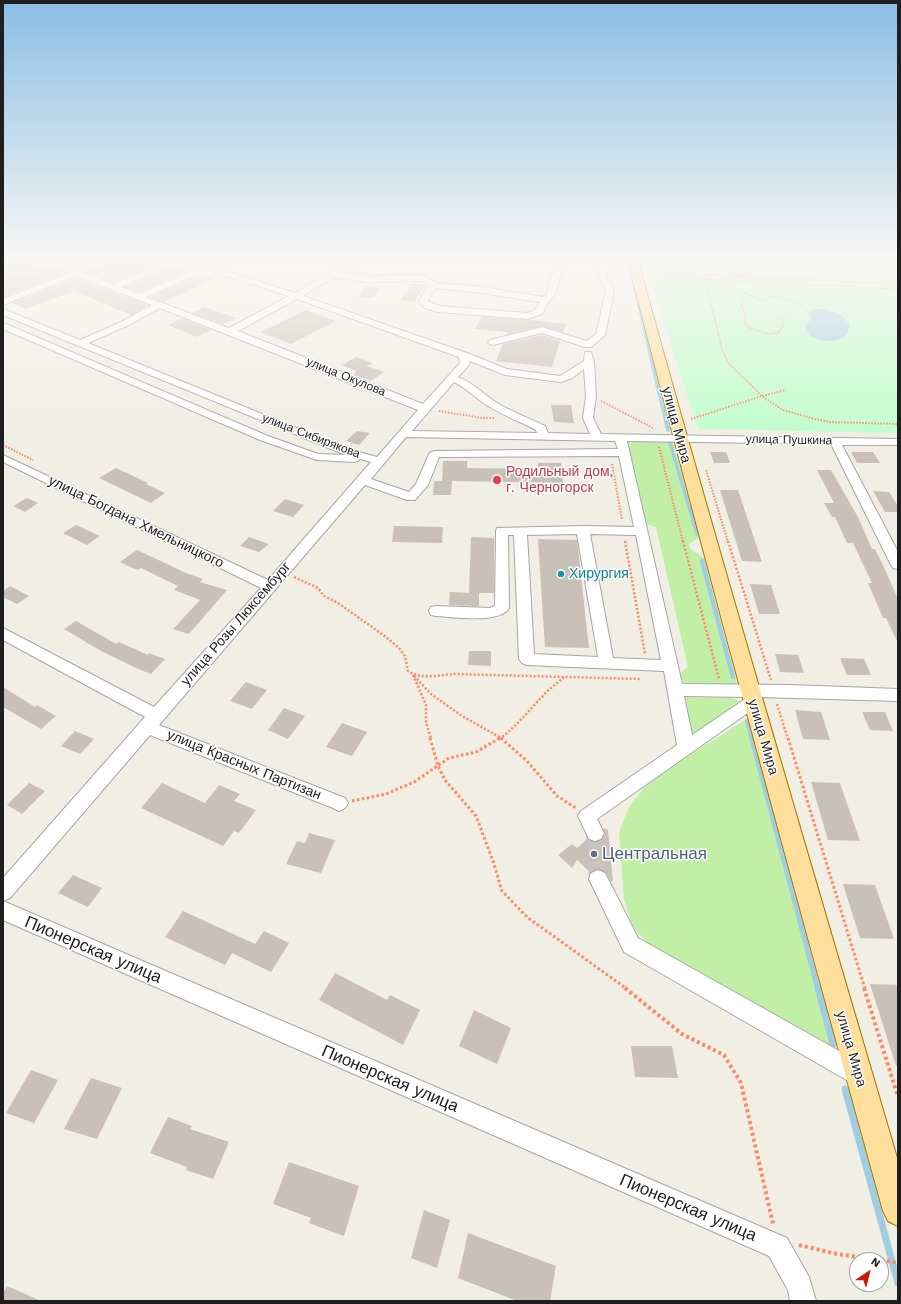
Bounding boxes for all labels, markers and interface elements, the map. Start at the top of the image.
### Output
street label: улица Окулова [304,355,388,399]
street label: улица Мира [658,385,694,465]
street label: улица Сибирякова [260,411,362,461]
street label: улица Пушкина [746,432,832,448]
place label: Родильный дом, г. Черногорск [506,464,613,496]
street label: улица Богдана Хмельницкого [46,472,226,572]
marker: Родильный дом, г. Черногорск [491,474,503,486]
street label: улица Розы Люксембург [178,559,294,689]
place label: Хирургия [569,566,629,582]
marker: Хирургия [556,569,566,579]
street label: улица Мира [744,697,782,777]
street label: улица Красных Партизан [164,726,324,804]
place label: Центральная [602,844,707,864]
marker: Центральная [589,849,599,859]
street label: Пионерская улица [21,912,165,988]
street label: улица Мира [832,1009,870,1089]
street label: Пионерская улица [318,1041,462,1117]
street label: Пионерская улица [616,1170,760,1246]
north arrow [849,1252,889,1292]
text: N [869,1255,883,1270]

